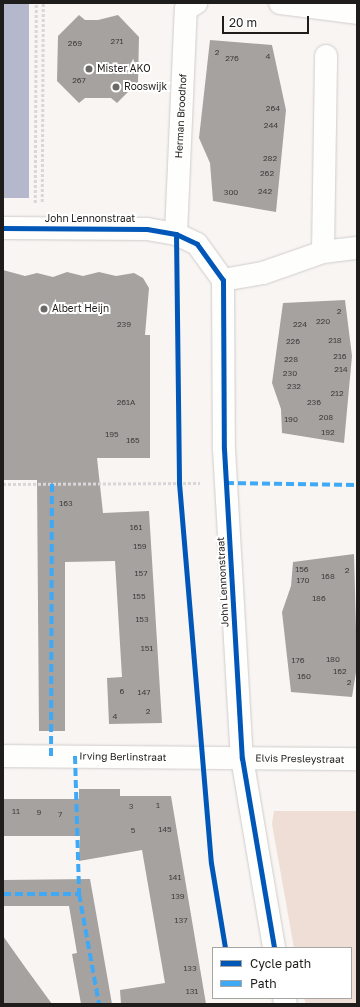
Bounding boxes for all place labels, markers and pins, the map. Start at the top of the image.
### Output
place label: Mister AKO [97,63,151,75]
marker: Mister AKO [84,64,94,74]
place label: Rooswijk [124,81,167,93]
marker: Rooswijk [111,82,121,92]
place label: Albert Heijn [52,303,109,315]
marker: Albert Heijn [39,304,49,314]

